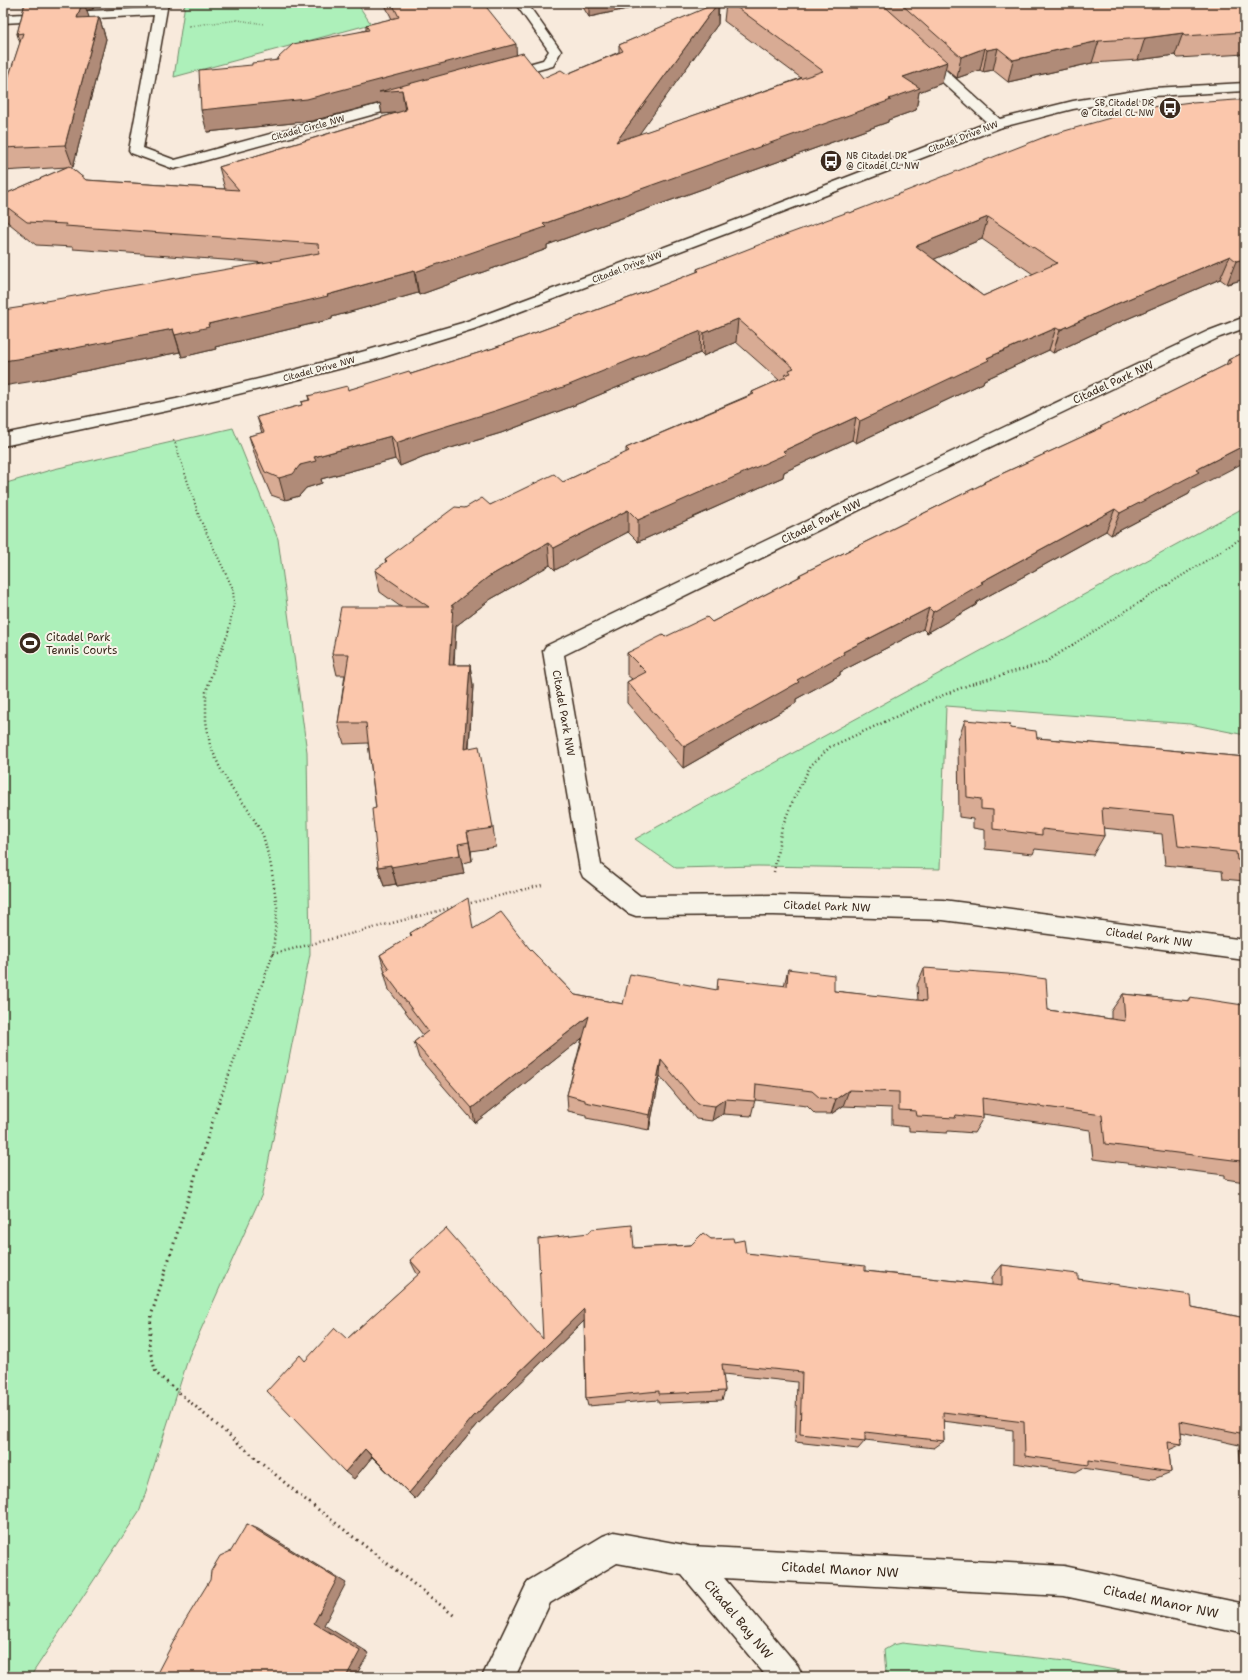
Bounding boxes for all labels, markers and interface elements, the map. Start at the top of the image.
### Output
bus stop icon: SB Citadel DR @ Citadel CL NW [1157,95,1183,121]
place label: SB Citadel DR @ Citadel CL NW [1081,97,1154,119]
street label: Citadel Circle NW [270,112,347,144]
street label: Citadel Drive NW [926,118,1000,156]
bus stop icon: NB Citadel DR @ Citadel CL NW [818,148,844,174]
place label: NB Citadel DR @ Citadel CL NW [846,150,920,172]
street label: Citadel Drive NW [590,248,664,286]
street label: Citadel Drive NW [282,354,357,384]
street label: Citadel Park NW [1070,357,1156,408]
street label: Citadel Park NW [779,495,864,547]
sports icon: Citadel Park Tennis Courts [17,630,43,656]
place label: Citadel Park Tennis Courts [46,630,118,658]
street label: Citadel Park NW [549,669,579,758]
street label: Citadel Park NW [783,897,871,916]
street label: Citadel Park NW [1105,924,1194,951]
street label: Citadel Manor NW [781,1558,899,1581]
street label: Citadel Bay NW [701,1576,777,1662]
street label: Citadel Manor NW [1102,1581,1220,1622]

